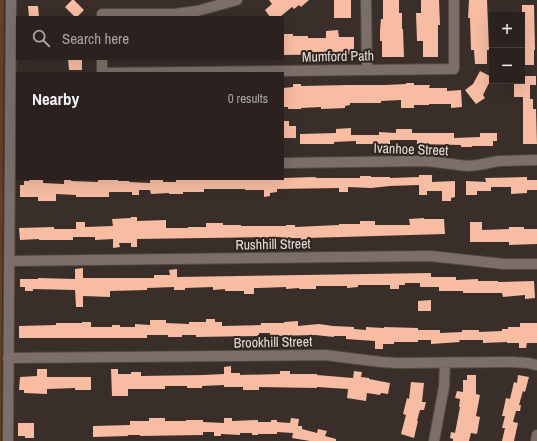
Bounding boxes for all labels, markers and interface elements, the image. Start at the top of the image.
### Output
map controls [489,12,525,84]
button: + [489,12,525,48]
search box [16,16,284,60]
icon: search [30,27,52,49]
text: Search here [62,28,129,49]
street label: Mumford Path [302,46,374,66]
button: − [489,48,525,84]
text: Nearby [32,87,79,110]
text: 0 results [228,90,268,107]
street label: Ivanhoe Street [373,139,449,159]
street label: Rushhill Street [235,234,311,254]
street label: Brookhill Street [234,332,312,352]

